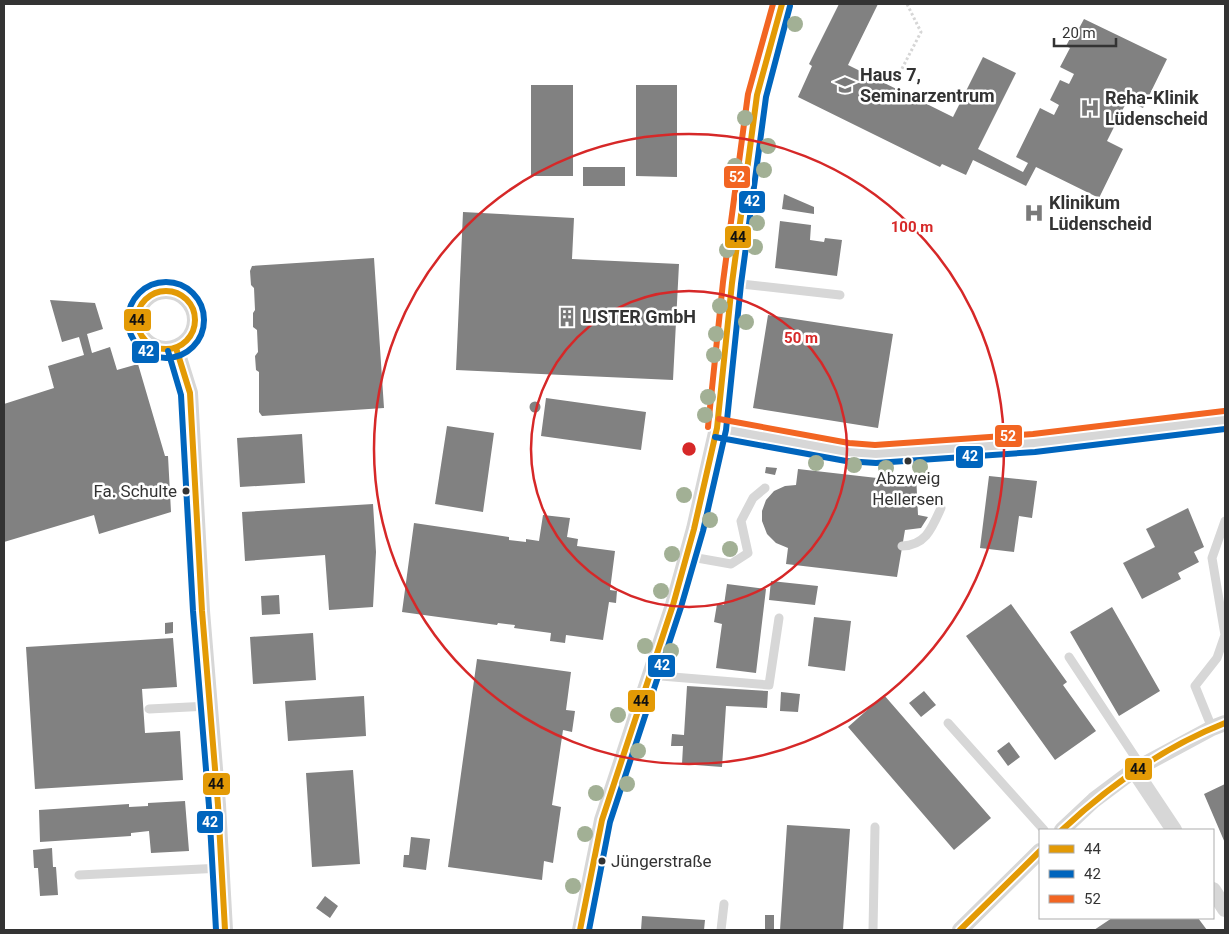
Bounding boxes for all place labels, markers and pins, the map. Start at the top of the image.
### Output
place label: Haus 7, Seminarzentrum [860,64,995,106]
school or university icon: Haus 7, Seminarzentrum [834,74,856,96]
place label: Reha-Klinik Lüdenscheid [1105,87,1208,129]
hospital icon: Reha-Klinik Lüdenscheid [1079,97,1101,119]
place label: Klinikum Lüdenscheid [1049,192,1152,234]
hospital icon: Klinikum Lüdenscheid [1023,202,1045,224]
building icon: LISTER GmbH [556,306,578,328]
place label: LISTER GmbH [582,306,696,327]
centre of rings [680,440,698,458]
marker: Abzweig Hellersen [903,456,913,466]
place label: Abzweig Hellersen [872,468,944,509]
place label: Fa. Schulte [94,481,177,501]
marker: Fa. Schulte [181,486,191,496]
place label: Jüngerstraße [611,851,712,871]
marker: Jüngerstraße [597,856,607,866]

